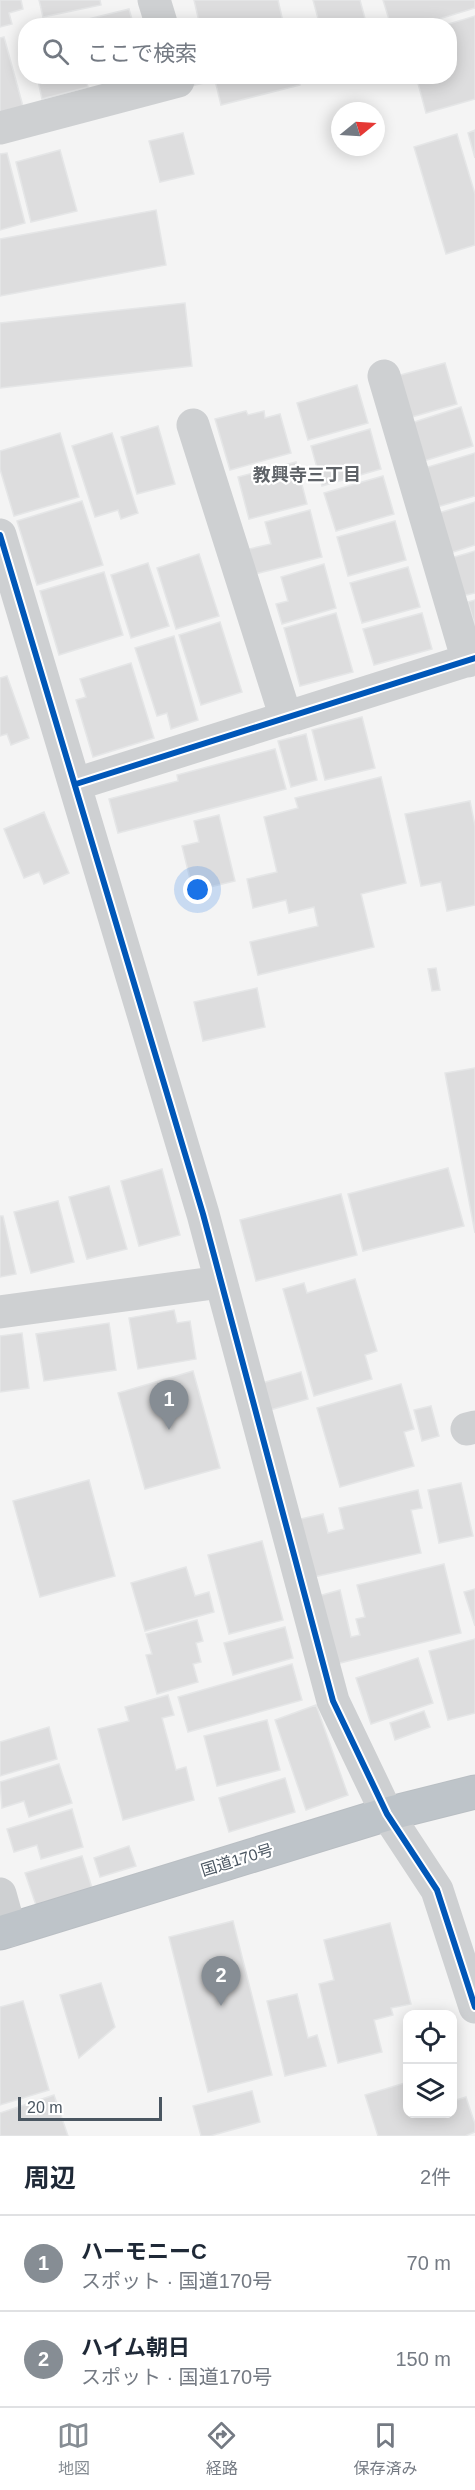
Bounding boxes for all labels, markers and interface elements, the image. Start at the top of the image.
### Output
search box [18,18,457,84]
icon: search [39,35,72,68]
text: ここで検索 [87,41,197,66]
north arrow [331,102,385,156]
district label: 教興寺三丁目 [253,465,361,485]
your location [183,875,212,904]
pin: 1 [150,1380,188,1430]
street label: 国道170号 [199,1841,275,1879]
pin: 2 [202,1956,240,2006]
map controls [403,2010,457,2118]
button: locate [403,2010,457,2064]
button: layers [403,2064,457,2118]
scale bar [18,2094,162,2122]
text: 20 m [27,2099,63,2116]
text: 周辺 [24,2163,76,2193]
text: 2件 [420,2166,451,2188]
text: ハーモニーC [81,2239,207,2264]
text: 1 [38,2252,49,2274]
text: 70 m [407,2252,451,2274]
text: スポット · 国道170号 [81,2270,272,2292]
text: ハイム朝日 [81,2335,190,2360]
text: 2 [38,2348,49,2370]
text: 150 m [395,2348,451,2370]
text: スポット · 国道170号 [81,2366,272,2388]
tab: 地図 [57,2419,90,2479]
tab: 経路 [205,2419,238,2479]
tab: 保存済み [353,2419,417,2479]

